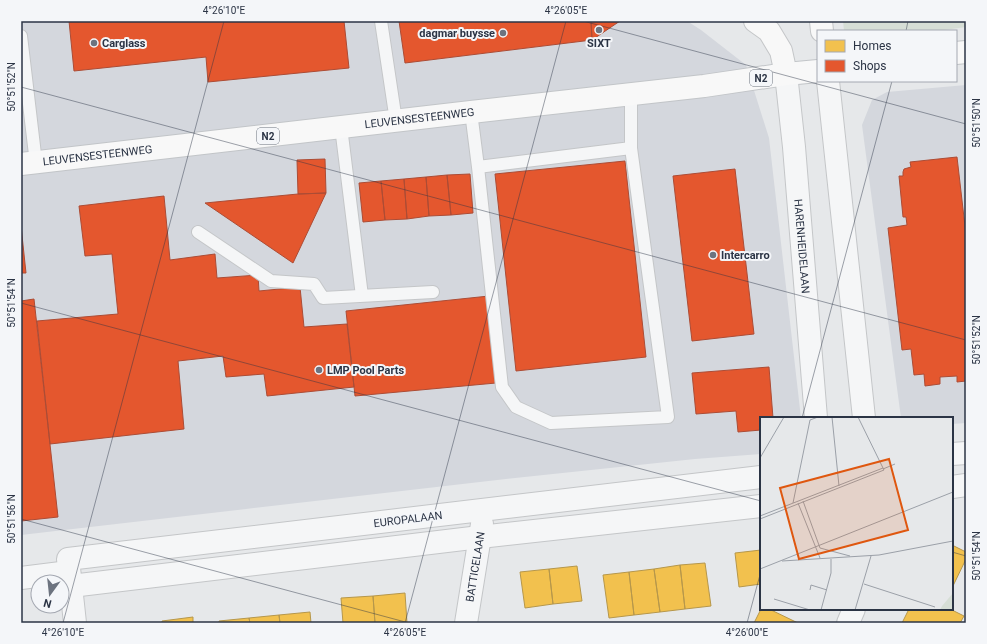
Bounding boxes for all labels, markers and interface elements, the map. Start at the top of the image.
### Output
text: 4°26'10"E [203,5,246,16]
text: 4°26'05"E [545,5,588,16]
marker: SIXT [594,25,604,35]
place label: dagmar buysse [419,27,495,40]
marker: dagmar buysse [498,28,508,38]
legend [817,30,957,82]
place label: Carglass [102,37,146,50]
place label: SIXT [587,37,611,50]
marker: Carglass [89,38,99,48]
text: Homes [853,39,891,53]
text: Shops [853,59,887,73]
text: 50°51'52"N [6,62,17,112]
road number: N2 [750,70,772,86]
text: 50°51'50"N [971,98,982,148]
street label: LEUVENSESTEENWEG [364,106,475,131]
road number: N2 [257,128,279,144]
street label: LEUVENSESTEENWEG [42,143,153,168]
street label: HARENHEIDELAAN [791,198,812,294]
place label: Intercarro [721,249,770,262]
marker: Intercarro [708,250,718,260]
text: 50°51'54"N [6,278,17,328]
text: 50°51'52"N [971,315,982,365]
place label: LMP Pool Parts [327,364,404,377]
marker: LMP Pool Parts [314,365,324,375]
inset map [760,417,953,610]
text: 50°51'56"N [6,494,17,544]
street label: EUROPALAAN [373,509,443,530]
street label: BATTICELAAN [463,531,488,603]
text: 50°51'54"N [971,531,982,581]
north arrow [30,574,70,614]
text: N [42,596,53,610]
text: 4°26'10"E [42,627,85,638]
text: 4°26'05"E [384,627,427,638]
text: 4°26'00"E [726,627,769,638]

